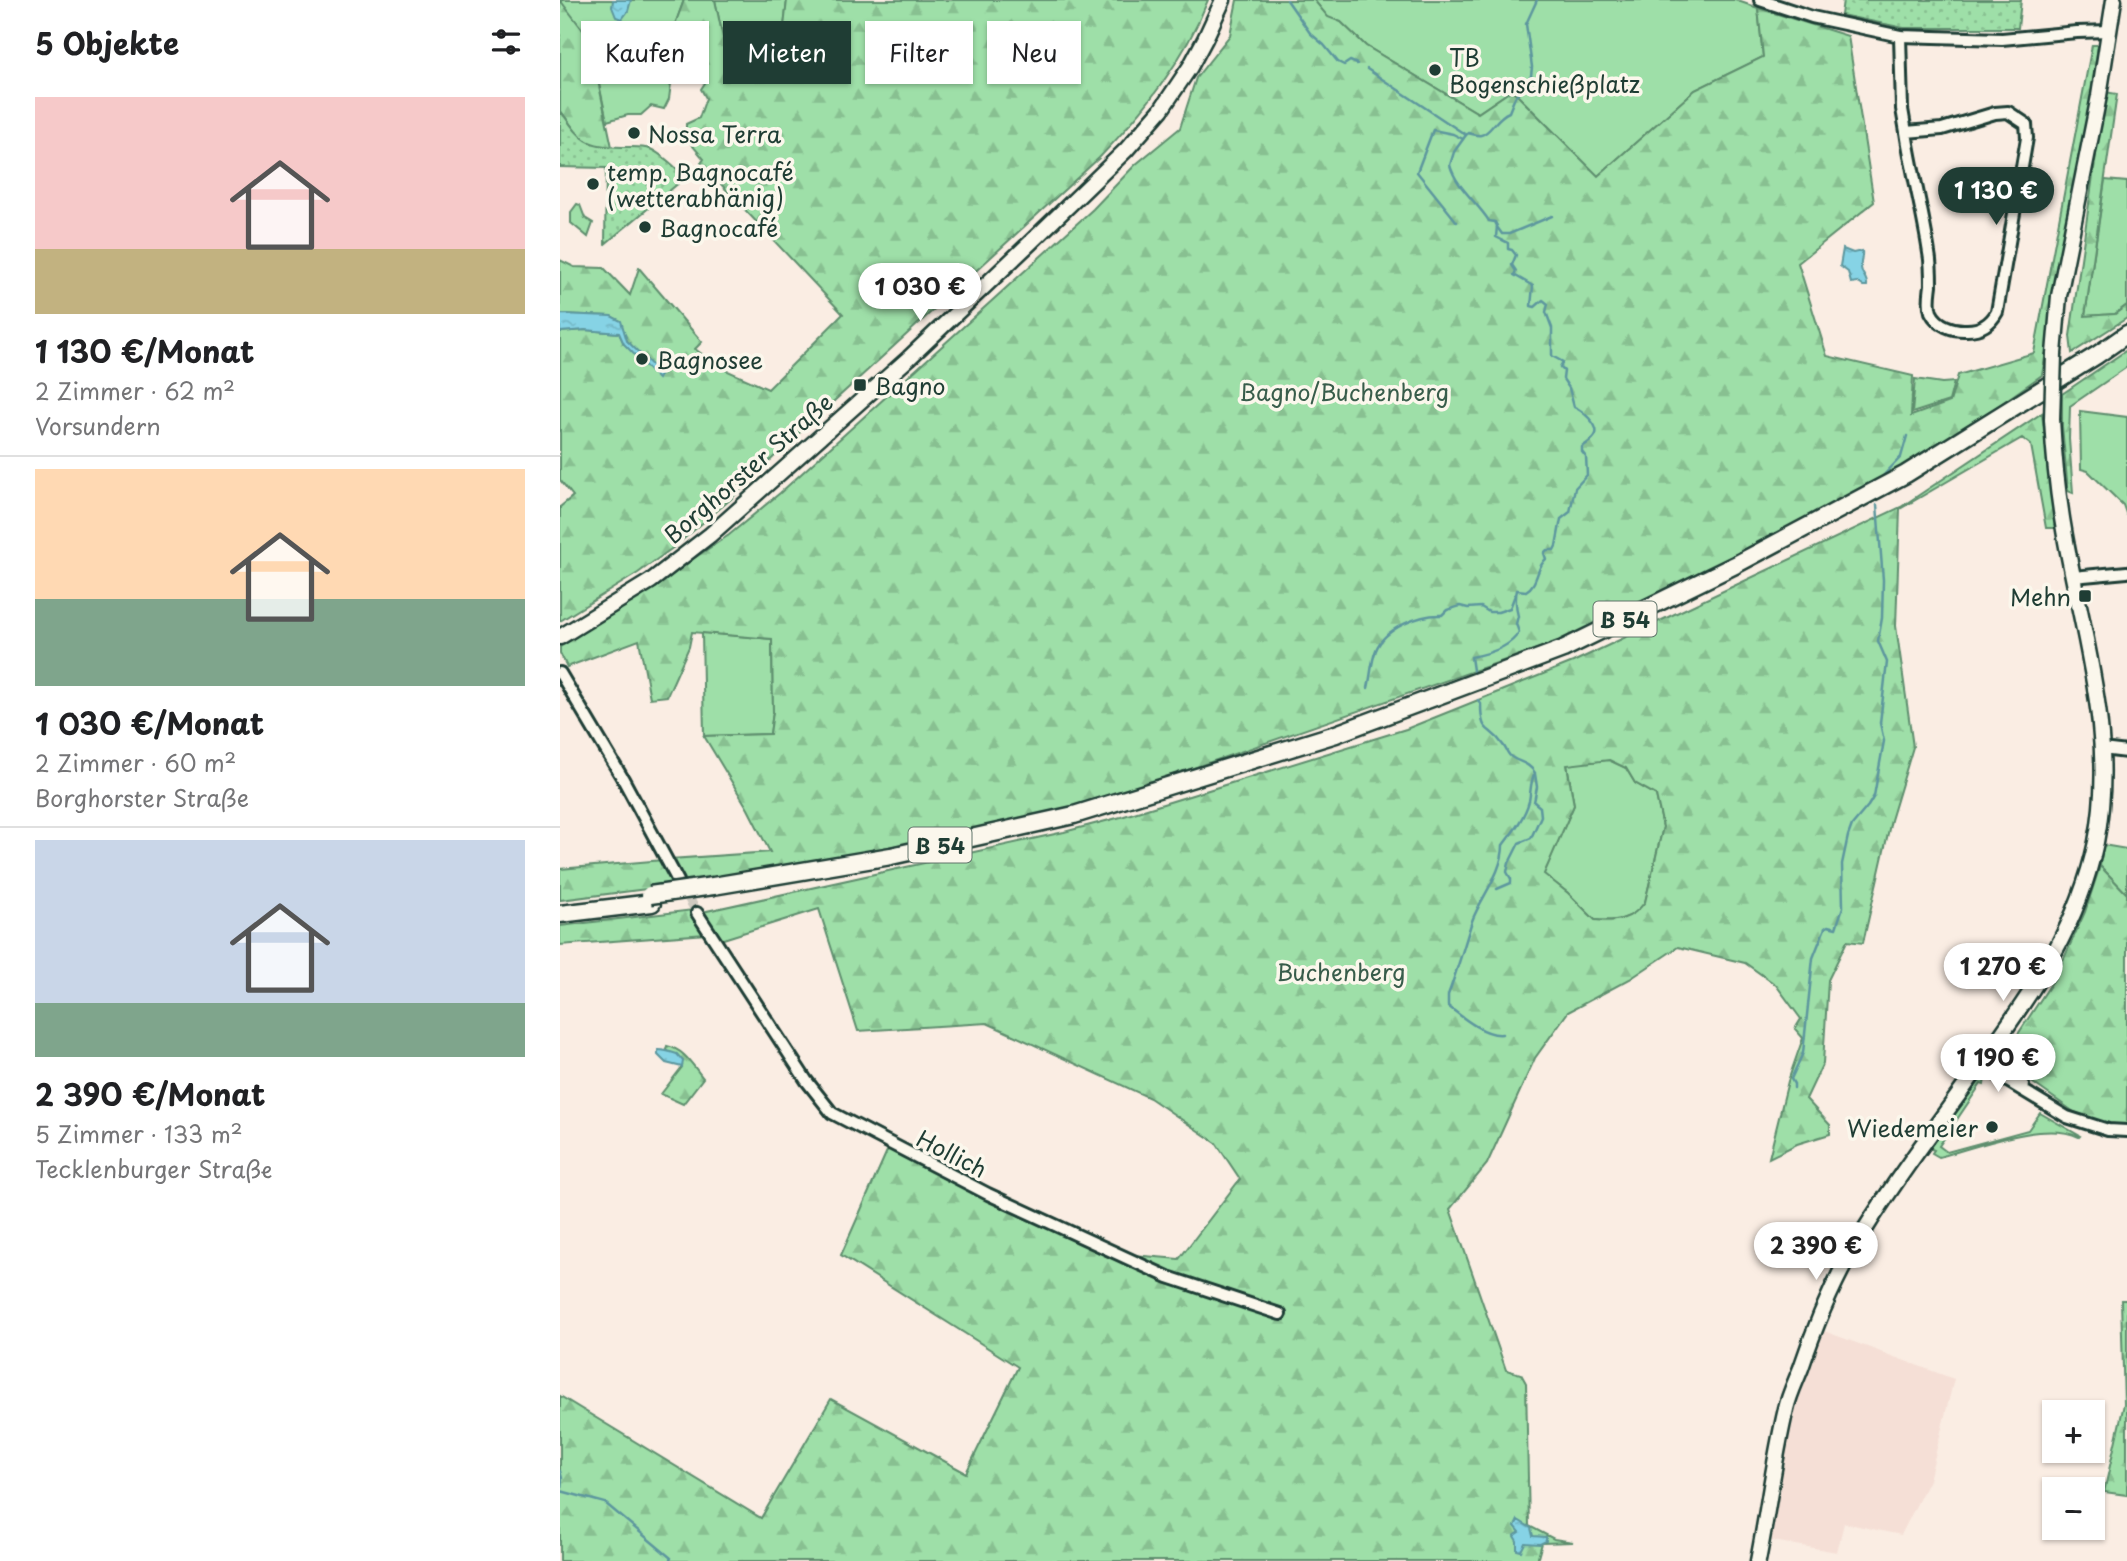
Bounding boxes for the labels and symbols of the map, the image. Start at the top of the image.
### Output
place label: TB Bogenschießplatz [1449,40,1640,101]
marker: TB Bogenschießplatz [1427,62,1443,78]
place label: Nossa Terra [648,116,782,151]
marker: Nossa Terra [626,125,642,141]
place label: temp. Bagnocafé (wetterabhänig) [607,154,794,215]
pin: 1 130 € [1931,168,2061,227]
marker: temp. Bagnocafé (wetterabhänig) [585,176,601,192]
place label: Bagnocafé [659,210,778,245]
marker: Bagnocafé [637,219,653,235]
pin: 1 030 € [855,264,985,323]
place label: Bagnosee [656,342,763,377]
marker: Bagnosee [634,351,650,367]
place label: Bagno [874,368,945,403]
park label: Bagno/Buchenberg [1239,374,1449,409]
marker: Bagno [852,377,868,393]
street label: Borghorster Straße [656,385,840,551]
place label: Mehn [2010,579,2071,614]
marker: Mehn [2077,588,2093,604]
road number: B 54 [1594,602,1656,636]
road number: B 54 [908,828,972,862]
pin: 1 270 € [1938,944,2068,1003]
park label: Buchenberg [1276,954,1406,989]
pin: 1 190 € [1933,1034,2063,1094]
place label: Wiedemeier [1847,1110,1979,1145]
marker: Wiedemeier [1984,1119,2000,1135]
street label: Hollich [911,1120,993,1186]
pin: 2 390 € [1751,1222,1881,1282]

